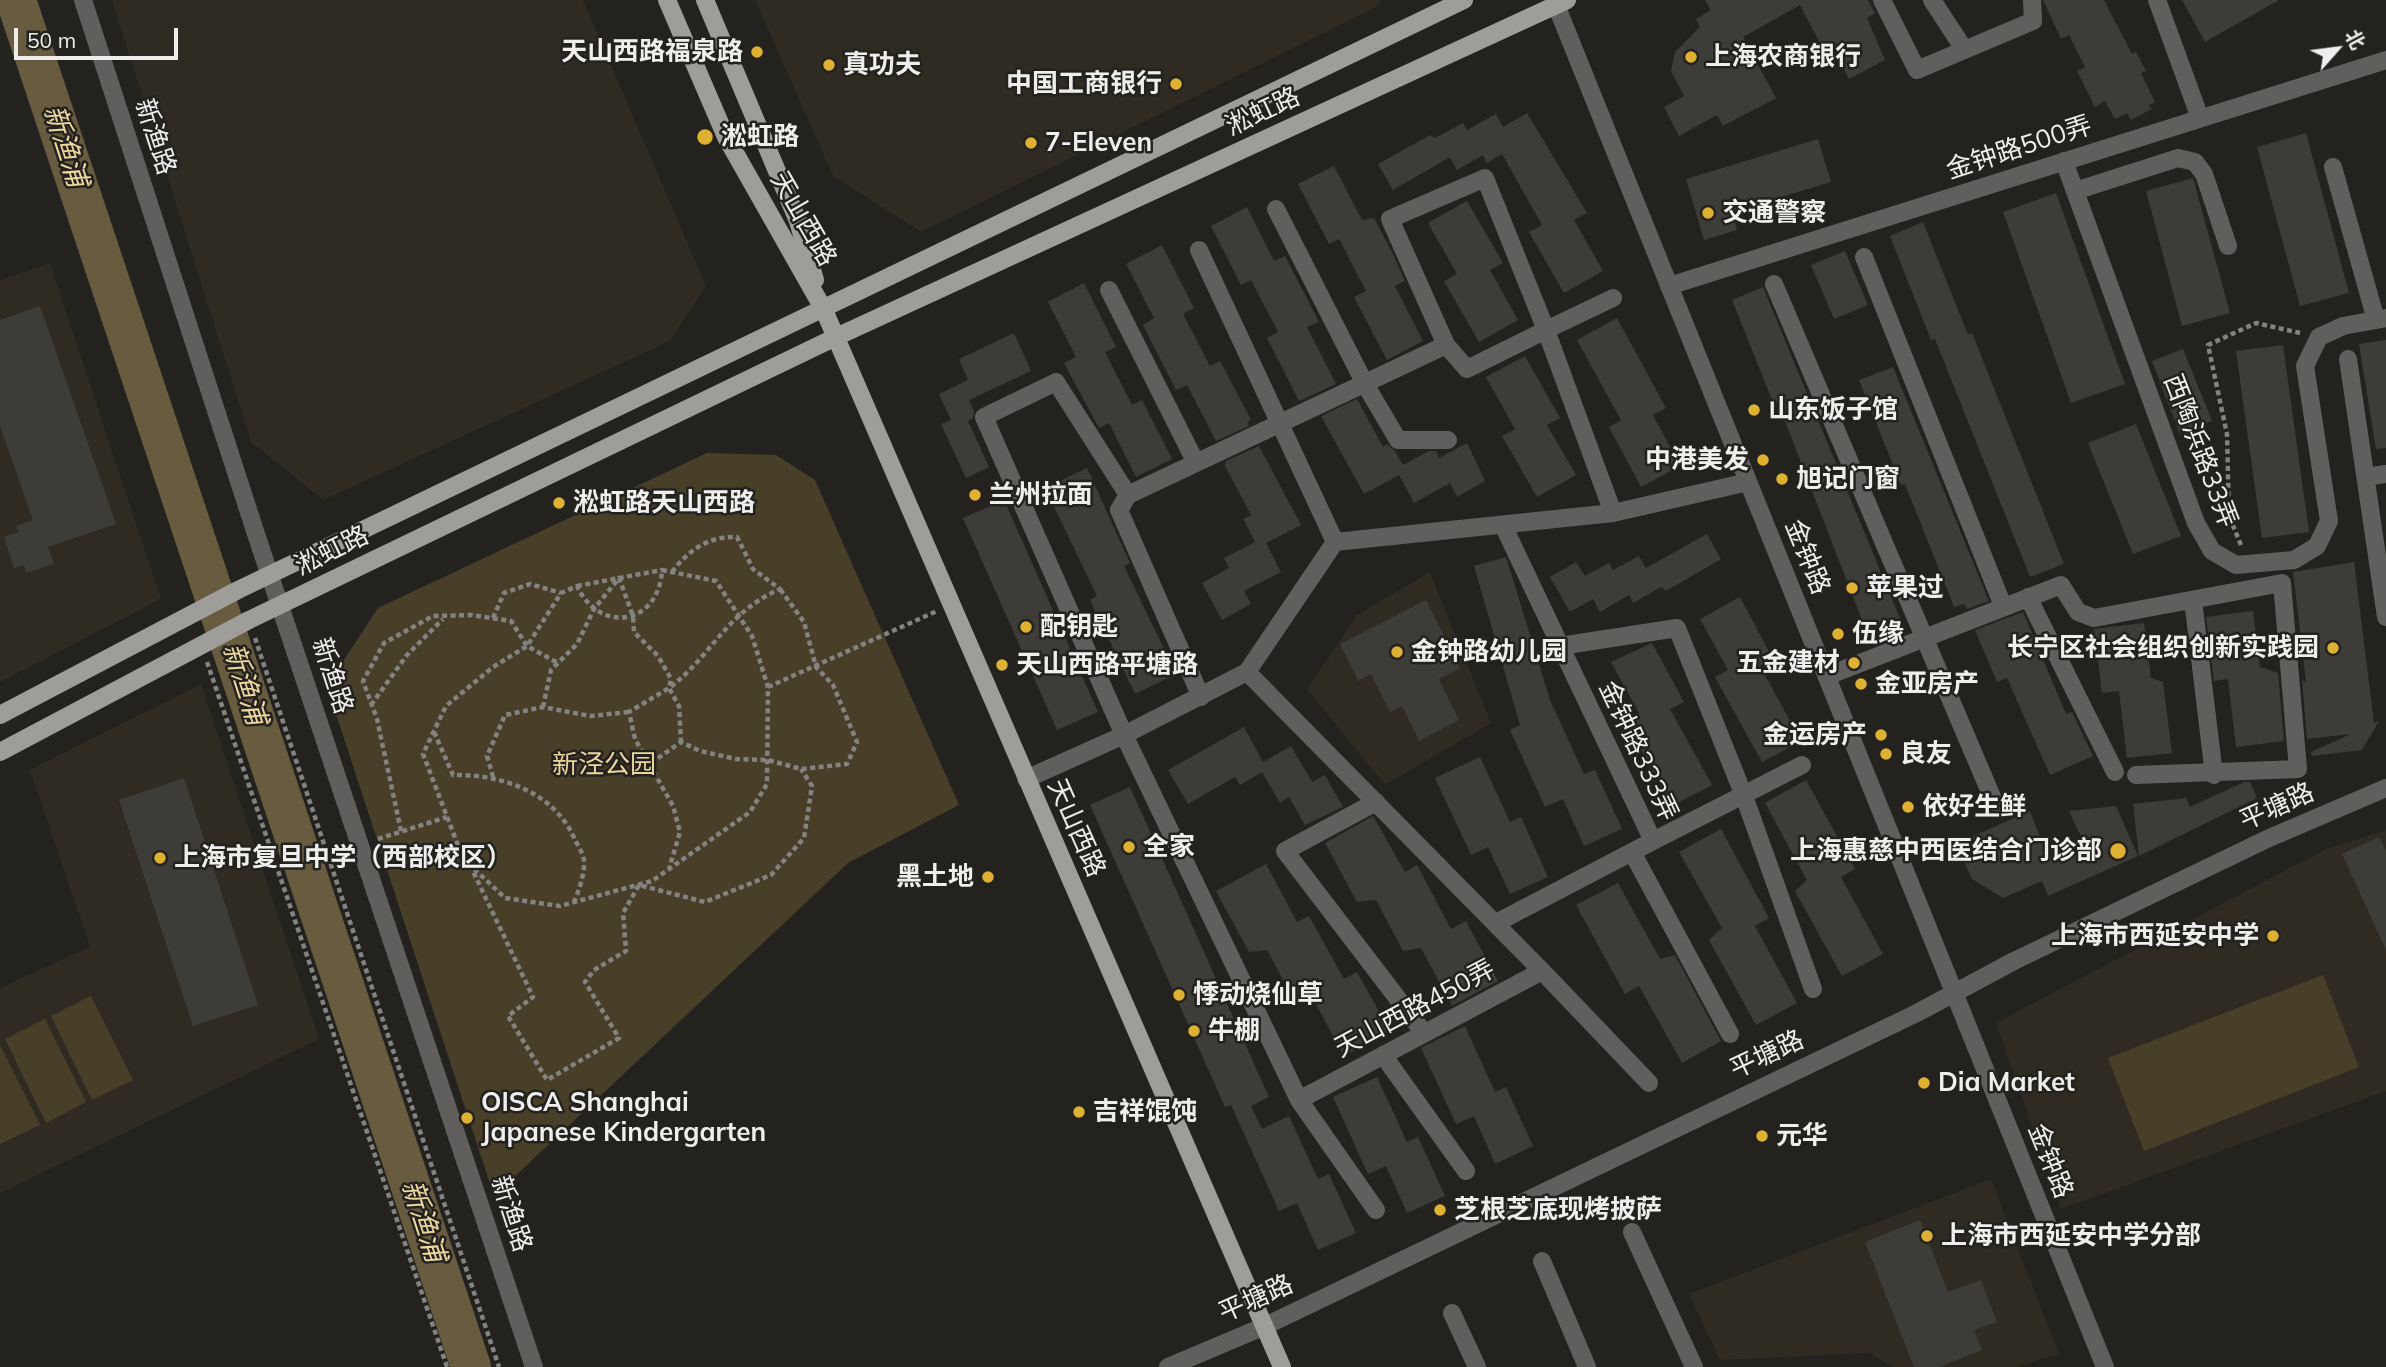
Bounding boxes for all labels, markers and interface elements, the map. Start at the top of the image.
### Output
scale bar [18,14,182,58]
north arrow [2302,14,2372,84]
text: 北 [2340,25,2371,53]
text: 50 m [27,27,76,53]
place label: 天山西路福泉路 [561,36,743,68]
place label: 上海农商银行 [1705,41,1861,73]
marker: 天山西路福泉路 [749,44,765,60]
place label: 真功夫 [843,49,921,81]
marker: 上海农商银行 [1683,49,1699,65]
marker: 真功夫 [821,57,837,73]
place label: 中国工商银行 [1006,68,1162,100]
marker: 中国工商银行 [1168,76,1184,92]
street label: 淞虹路 [1221,81,1305,143]
street label: 新渔路 [128,95,182,179]
water label: 新渔浦 [36,101,94,191]
street label: 金钟路500弄 [1942,110,2096,186]
place label: 淞虹路 [721,121,799,153]
marker: 淞虹路 [695,127,715,147]
place label: 7-Eleven [1045,127,1152,159]
marker: 7-Eleven [1023,135,1039,151]
street label: 天山西路 [763,166,843,272]
place label: 交通警察 [1722,197,1826,229]
marker: 交通警察 [1700,205,1716,221]
street label: 西陶浜路33弄 [2157,370,2243,532]
place label: 山东饭子馆 [1768,394,1898,426]
marker: 山东饭子馆 [1746,402,1762,418]
place label: 中港美发 [1645,444,1749,476]
marker: 中港美发 [1755,452,1771,468]
place label: 旭记门窗 [1796,463,1900,495]
marker: 旭记门窗 [1774,471,1790,487]
place label: 兰州拉面 [989,479,1093,511]
place label: 淞虹路天山西路 [573,487,755,519]
marker: 兰州拉面 [967,487,983,503]
marker: 淞虹路天山西路 [551,495,567,511]
street label: 金钟路 [1778,515,1836,599]
street label: 淞虹路 [290,520,374,582]
place label: 苹果过 [1866,572,1944,604]
marker: 苹果过 [1844,580,1860,596]
place label: 配钥匙 [1040,611,1118,643]
place label: 伍缘 [1852,618,1904,650]
marker: 配钥匙 [1018,619,1034,635]
marker: 伍缘 [1830,626,1846,642]
place label: 长宁区社会组织创新实践园 [2007,632,2319,664]
street label: 新渔路 [305,634,359,718]
place label: 金钟路幼儿园 [1411,636,1567,668]
water label: 新渔浦 [215,639,273,729]
marker: 长宁区社会组织创新实践园 [2325,640,2341,656]
marker: 金钟路幼儿园 [1389,644,1405,660]
place label: 五金建材 [1736,647,1840,679]
place label: 天山西路平塘路 [1016,649,1198,681]
marker: 五金建材 [1846,655,1862,671]
marker: 天山西路平塘路 [994,657,1010,673]
place label: 金亚房产 [1875,668,1979,700]
street label: 金钟路333弄 [1592,676,1684,826]
marker: 金亚房产 [1853,676,1869,692]
place label: 金运房产 [1763,719,1867,751]
marker: 金运房产 [1873,727,1889,743]
place label: 良友 [1900,738,1952,770]
marker: 良友 [1878,746,1894,762]
park label: 新泾公园 [552,749,656,781]
street label: 天山西路 [1041,774,1111,882]
street label: 平塘路 [2235,777,2319,837]
place label: 依好生鲜 [1922,791,2026,823]
marker: 依好生鲜 [1900,799,1916,815]
place label: 全家 [1143,831,1195,863]
place label: 上海惠慈中西医结合门诊部 [1790,835,2102,867]
marker: 全家 [1121,839,1137,855]
marker: 上海惠慈中西医结合门诊部 [2108,841,2128,861]
place label: 上海市复旦中学（西部校区） [174,842,512,874]
marker: 上海市复旦中学（西部校区） [152,850,168,866]
place label: 黑土地 [896,861,974,893]
marker: 黑土地 [980,869,996,885]
place label: 上海市西延安中学 [2051,920,2259,952]
marker: 上海市西延安中学 [2265,928,2281,944]
street label: 天山西路450弄 [1330,954,1500,1064]
place label: 悸动烧仙草 [1193,979,1323,1011]
marker: 悸动烧仙草 [1171,987,1187,1003]
place label: 牛棚 [1208,1015,1260,1047]
marker: 牛棚 [1186,1023,1202,1039]
street label: 平塘路 [1725,1024,1809,1086]
place label: Dia Market [1938,1067,2075,1099]
marker: Dia Market [1916,1075,1932,1091]
place label: OISCA Shanghai Japanese Kindergarten [481,1087,766,1148]
place label: 吉祥馄饨 [1093,1096,1197,1128]
marker: 吉祥馄饨 [1071,1104,1087,1120]
marker: OISCA Shanghai Japanese Kindergarten [459,1110,475,1126]
street label: 金钟路 [2021,1119,2079,1203]
place label: 元华 [1776,1120,1828,1152]
marker: 元华 [1754,1128,1770,1144]
street label: 新渔路 [484,1172,538,1256]
water label: 新渔浦 [394,1176,452,1266]
place label: 芝根芝底现烤披萨 [1454,1194,1662,1226]
marker: 芝根芝底现烤披萨 [1432,1202,1448,1218]
place label: 上海市西延安中学分部 [1941,1220,2201,1252]
marker: 上海市西延安中学分部 [1919,1228,1935,1244]
street label: 平塘路 [1214,1269,1298,1329]

